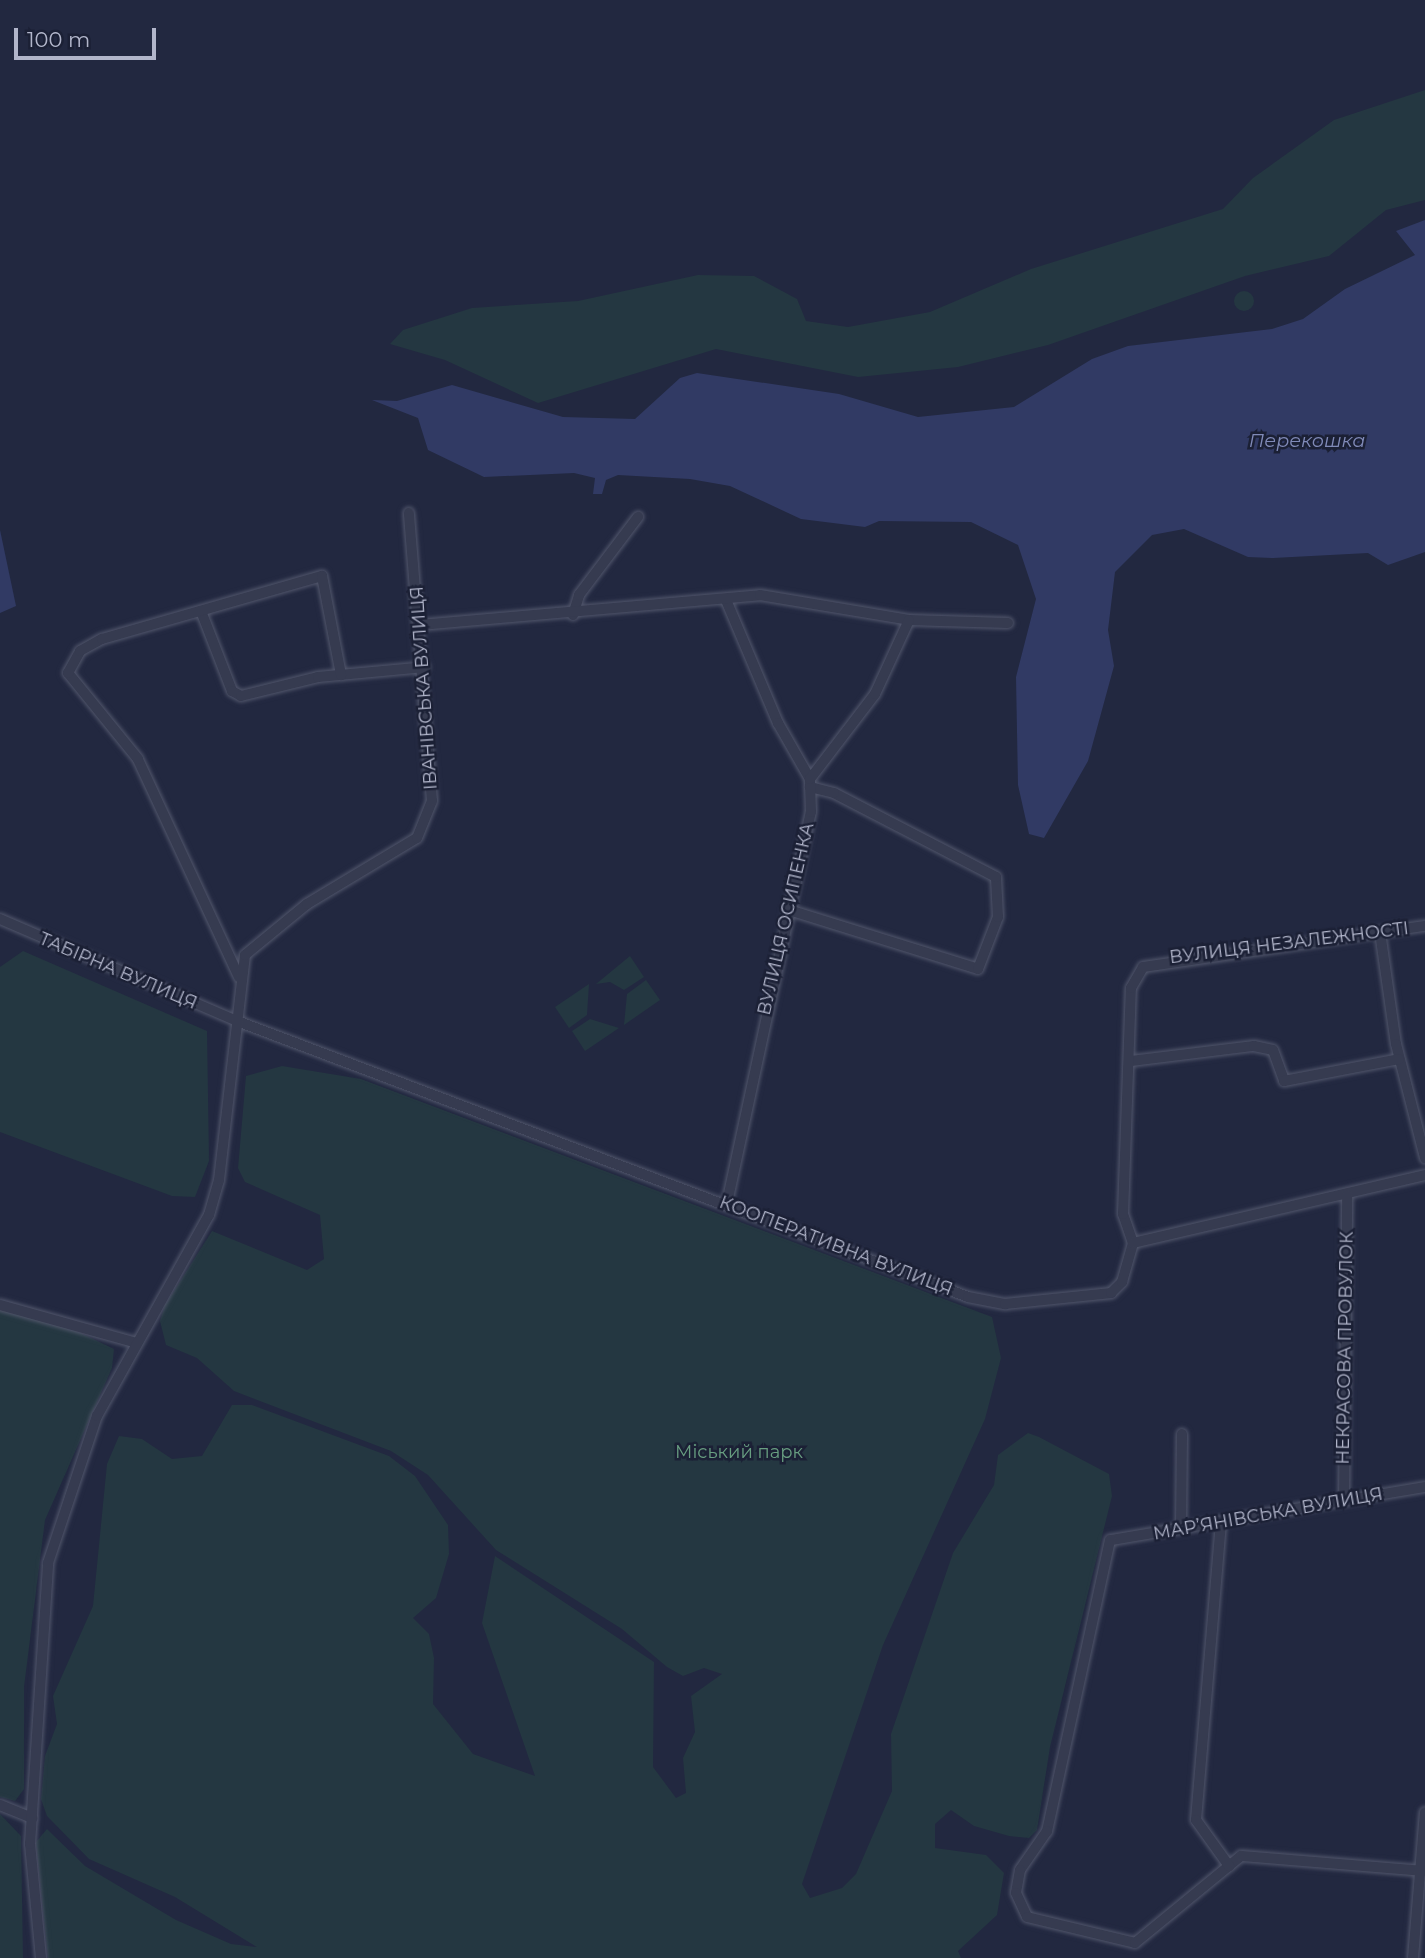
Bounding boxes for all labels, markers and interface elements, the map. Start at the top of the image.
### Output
scale bar [18,14,159,58]
text: 100 m [27,27,90,52]
water label: Перекошка [1249,430,1365,452]
street label: ІВАНІВСЬКА ВУЛИЦЯ [406,585,442,791]
street label: ВУЛИЦЯ ОСИПЕНКА [753,821,819,1017]
street label: ВУЛИЦЯ НЕЗАЛЕЖНОСТІ [1168,918,1410,968]
street label: ТАБІРНА ВУЛИЦЯ [36,928,200,1014]
street label: КООПЕРАТИВНА ВУЛИЦЯ [716,1191,956,1301]
street label: НЕКРАСОВА ПРОВУЛОК [1332,1231,1358,1465]
park label: Міський парк [675,1441,803,1463]
street label: МАР’ЯНІВСЬКА ВУЛИЦЯ [1152,1483,1384,1545]

